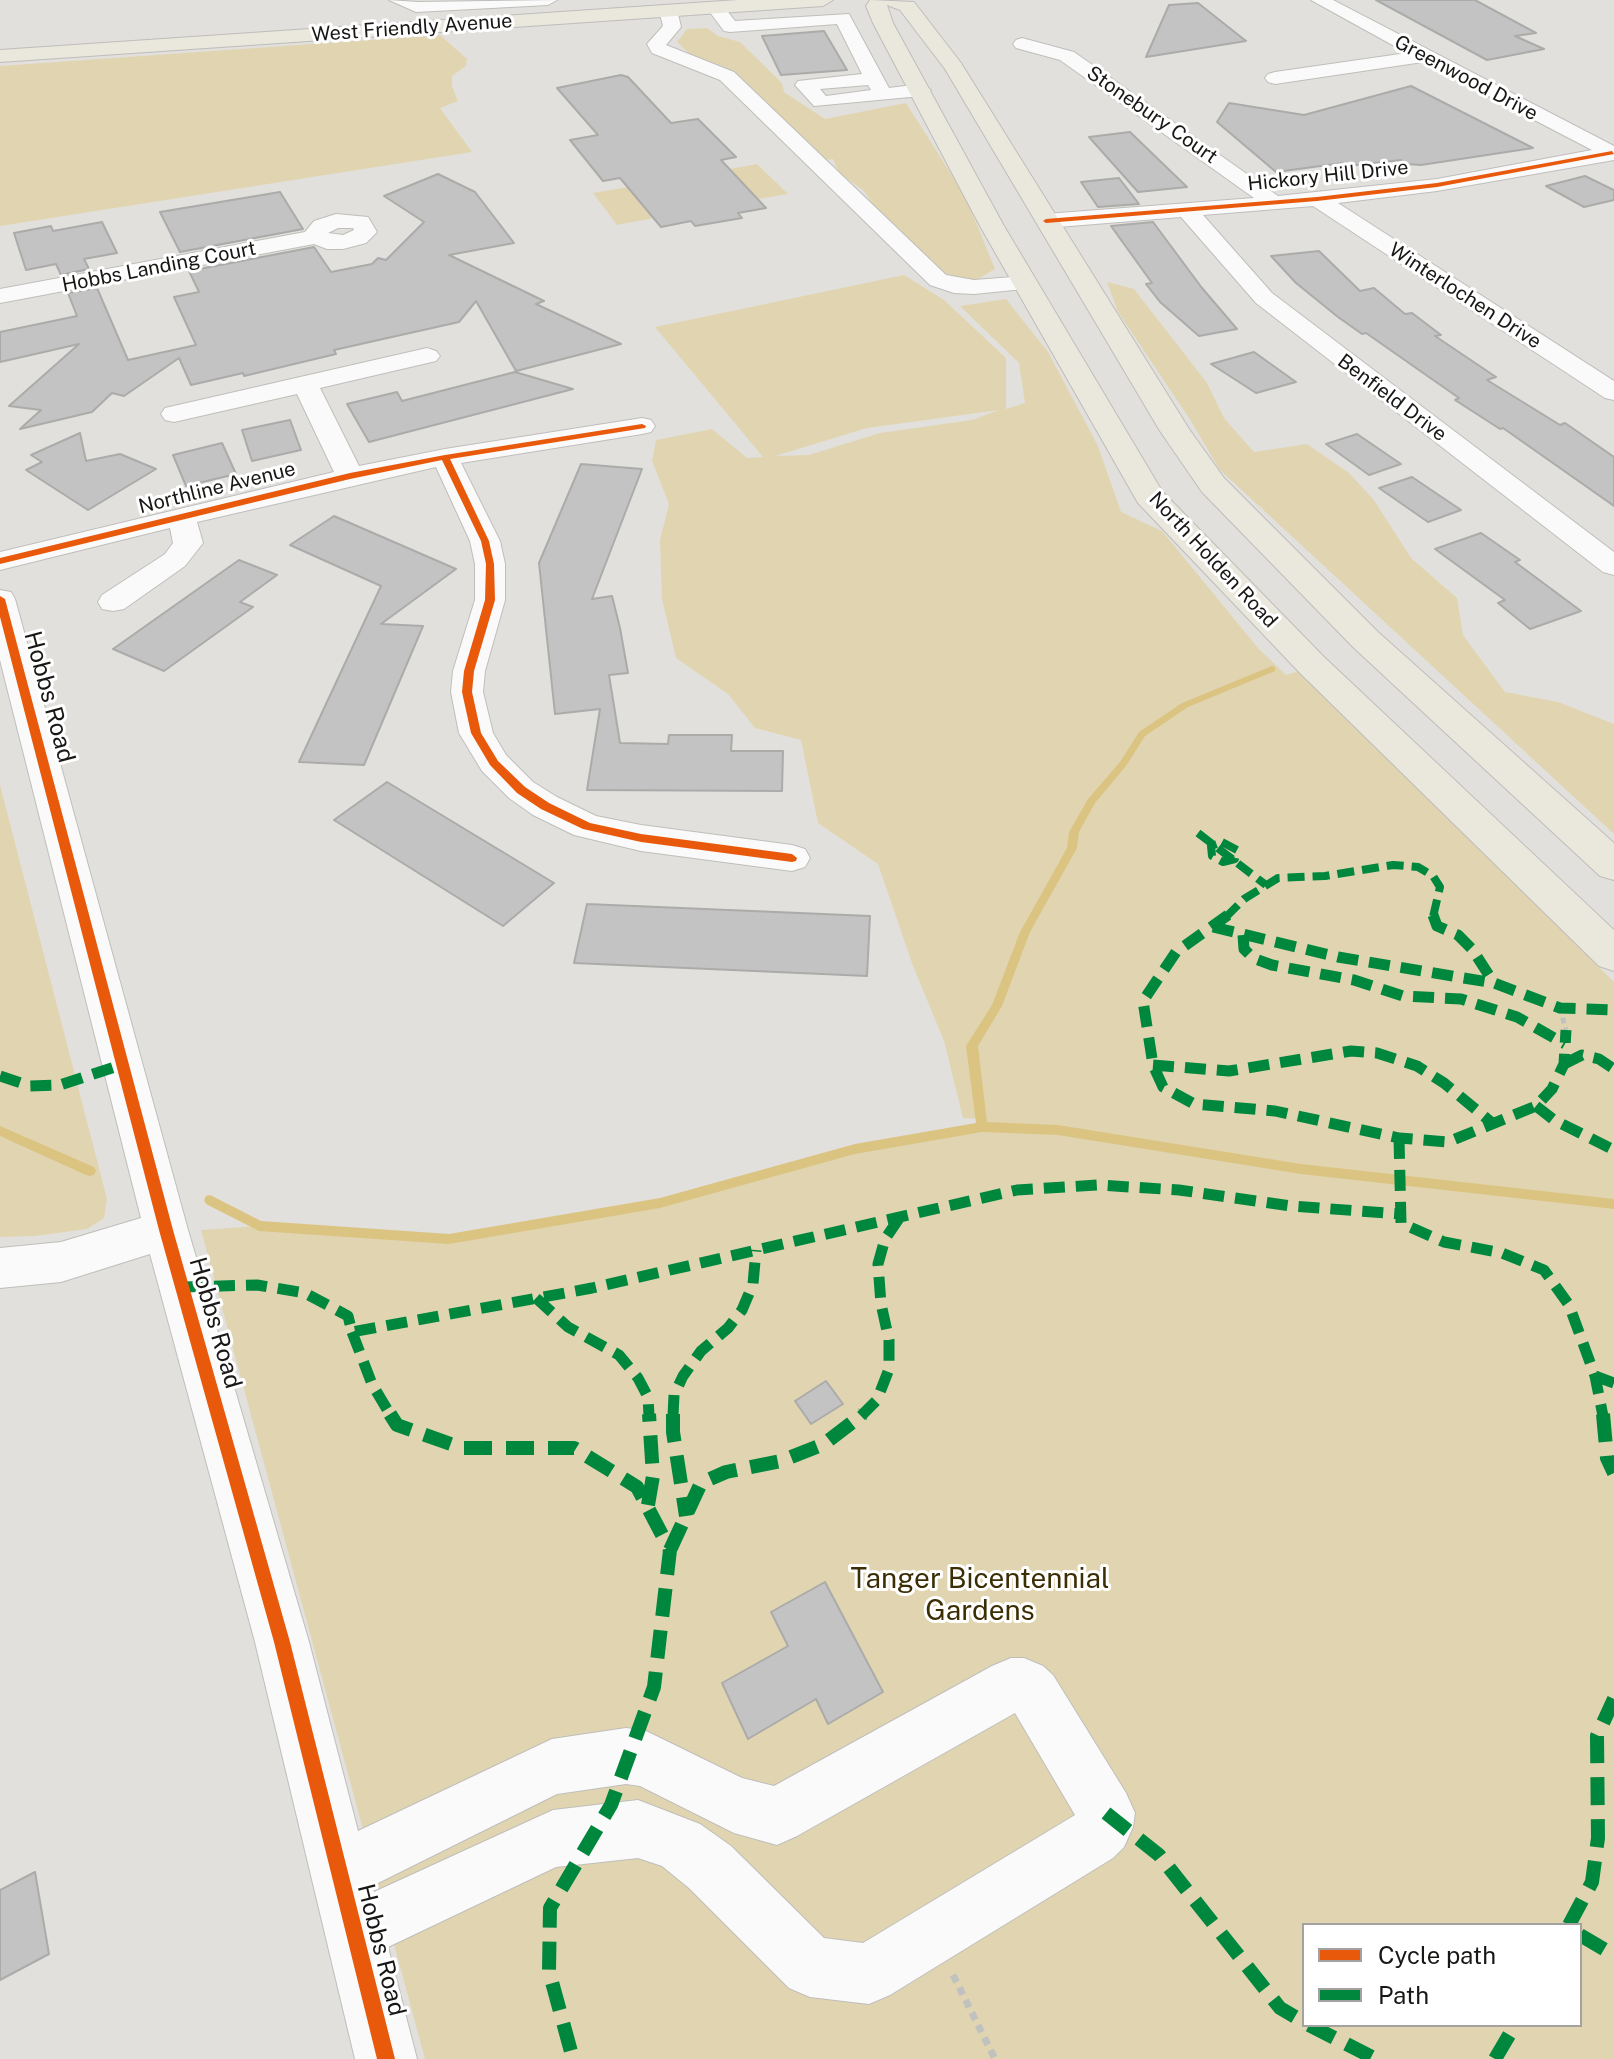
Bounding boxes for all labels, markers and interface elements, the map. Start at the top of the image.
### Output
street label: West Friendly Avenue [311,9,513,47]
street label: Greenwood Drive [1390,30,1542,126]
street label: Stonebury Court [1082,61,1222,169]
street label: Hickory Hill Drive [1246,156,1410,196]
street label: Hobbs Landing Court [60,236,258,298]
street label: Winterlochen Drive [1384,238,1546,354]
street label: Benfield Drive [1333,349,1451,447]
street label: Northline Avenue [136,457,298,519]
street label: North Holden Road [1144,487,1282,633]
street label: Hobbs Road [18,628,80,766]
street label: Hobbs Road [183,1254,247,1392]
park label: Tanger Bicentennial Gardens [850,1562,1110,1628]
street label: Hobbs Road [351,1881,411,2019]
legend [1302,1923,1582,2027]
text: Cycle path [1378,1941,1496,1969]
text: Path [1378,1981,1429,2009]

